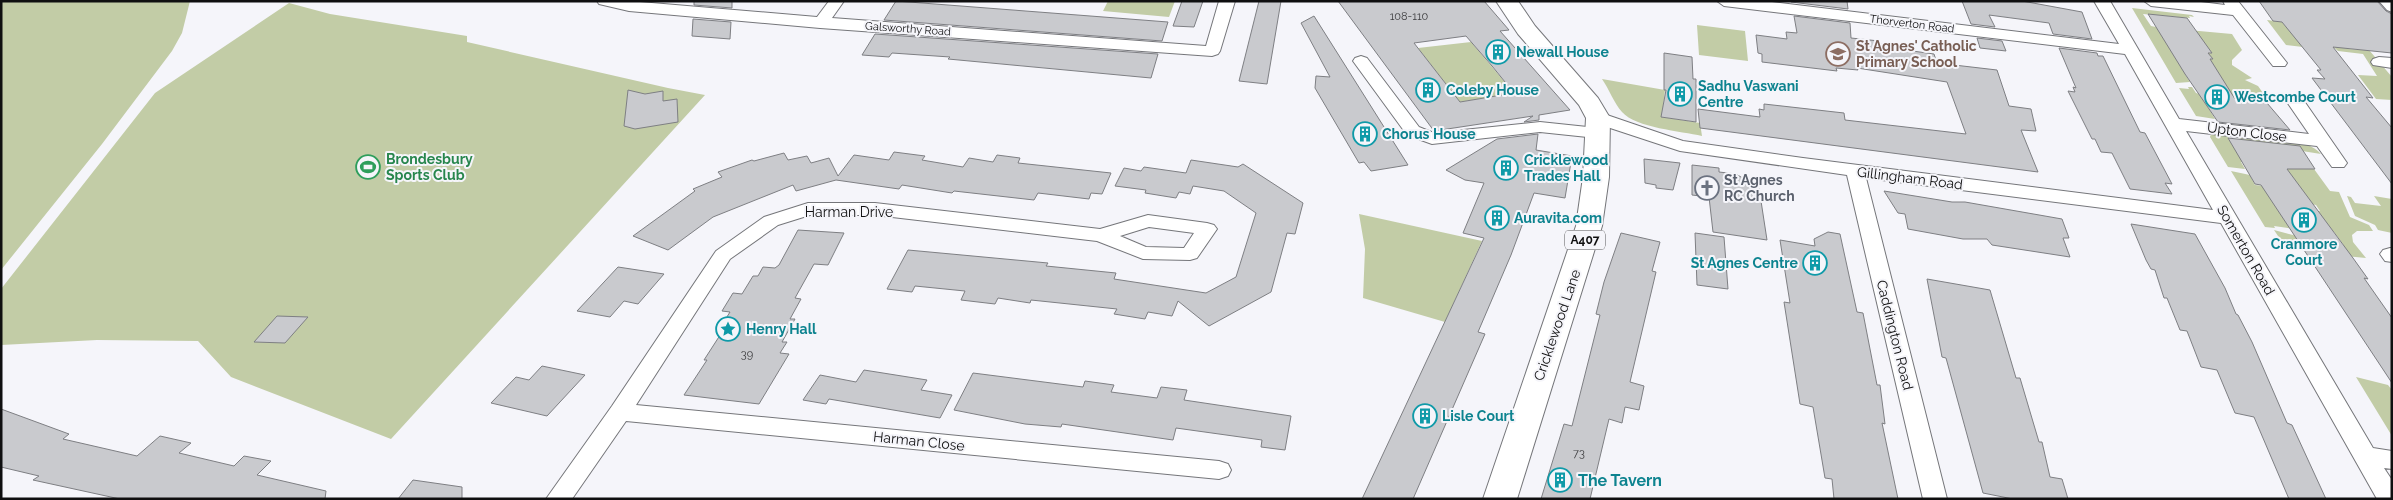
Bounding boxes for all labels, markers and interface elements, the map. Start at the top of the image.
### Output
house number: 108-110 [1390,10,1429,23]
street label: Thorverton Road [1869,12,1955,36]
street label: Galsworthy Road [865,20,952,38]
place label: St Agnes' Catholic Primary School [1856,38,1977,70]
building icon: Newall House [1485,39,1511,65]
school or university icon: St Agnes' Catholic Primary School [1825,41,1851,67]
place label: Newall House [1516,44,1610,60]
building icon: Coleby House [1415,77,1441,103]
place label: Sadhu Vaswani Centre [1698,78,1799,110]
building icon: Sadhu Vaswani Centre [1667,81,1693,107]
place label: Coleby House [1446,82,1540,98]
building icon: Westcombe Court [2204,84,2230,110]
place label: Westcombe Court [2234,89,2356,105]
street label: Upton Close [2206,119,2288,145]
building icon: Chorus House [1352,121,1378,147]
place label: Chorus House [1382,126,1476,142]
place label: Brondesbury Sports Club [386,151,473,183]
place label: Cricklewood Trades Hall [1524,152,1608,184]
sports icon: Brondesbury Sports Club [355,154,381,180]
building icon: Cricklewood Trades Hall [1493,155,1519,181]
street label: Gillingham Road [1856,164,1964,192]
place label: St Agnes RC Church [1724,172,1795,204]
church icon: St Agnes RC Church [1694,175,1720,201]
street label: Somerton Road [2214,202,2278,298]
street label: Harman Drive [805,204,893,220]
building icon: Auravita.com [1484,205,1510,231]
building icon: Cranmore Court [2291,207,2317,233]
place label: Auravita.com [1514,210,1602,226]
road number: A407 [1565,230,1605,250]
place label: Cranmore Court [2271,236,2338,268]
building icon: St Agnes Centre [1802,250,1828,276]
place label: St Agnes Centre [1691,255,1799,271]
street label: Cricklewood Lane [1530,267,1584,383]
street label: Caddington Road [1874,278,1916,392]
place icon: Henry Hall [715,316,741,342]
place label: Henry Hall [746,321,817,337]
house number: 39 [741,348,753,361]
building icon: Lisle Court [1412,403,1438,429]
place label: Lisle Court [1442,408,1515,424]
street label: Harman Close [873,428,965,454]
house number: 73 [1573,447,1585,460]
building icon: The Tavern [1547,467,1573,493]
place label: The Tavern [1578,471,1662,490]

